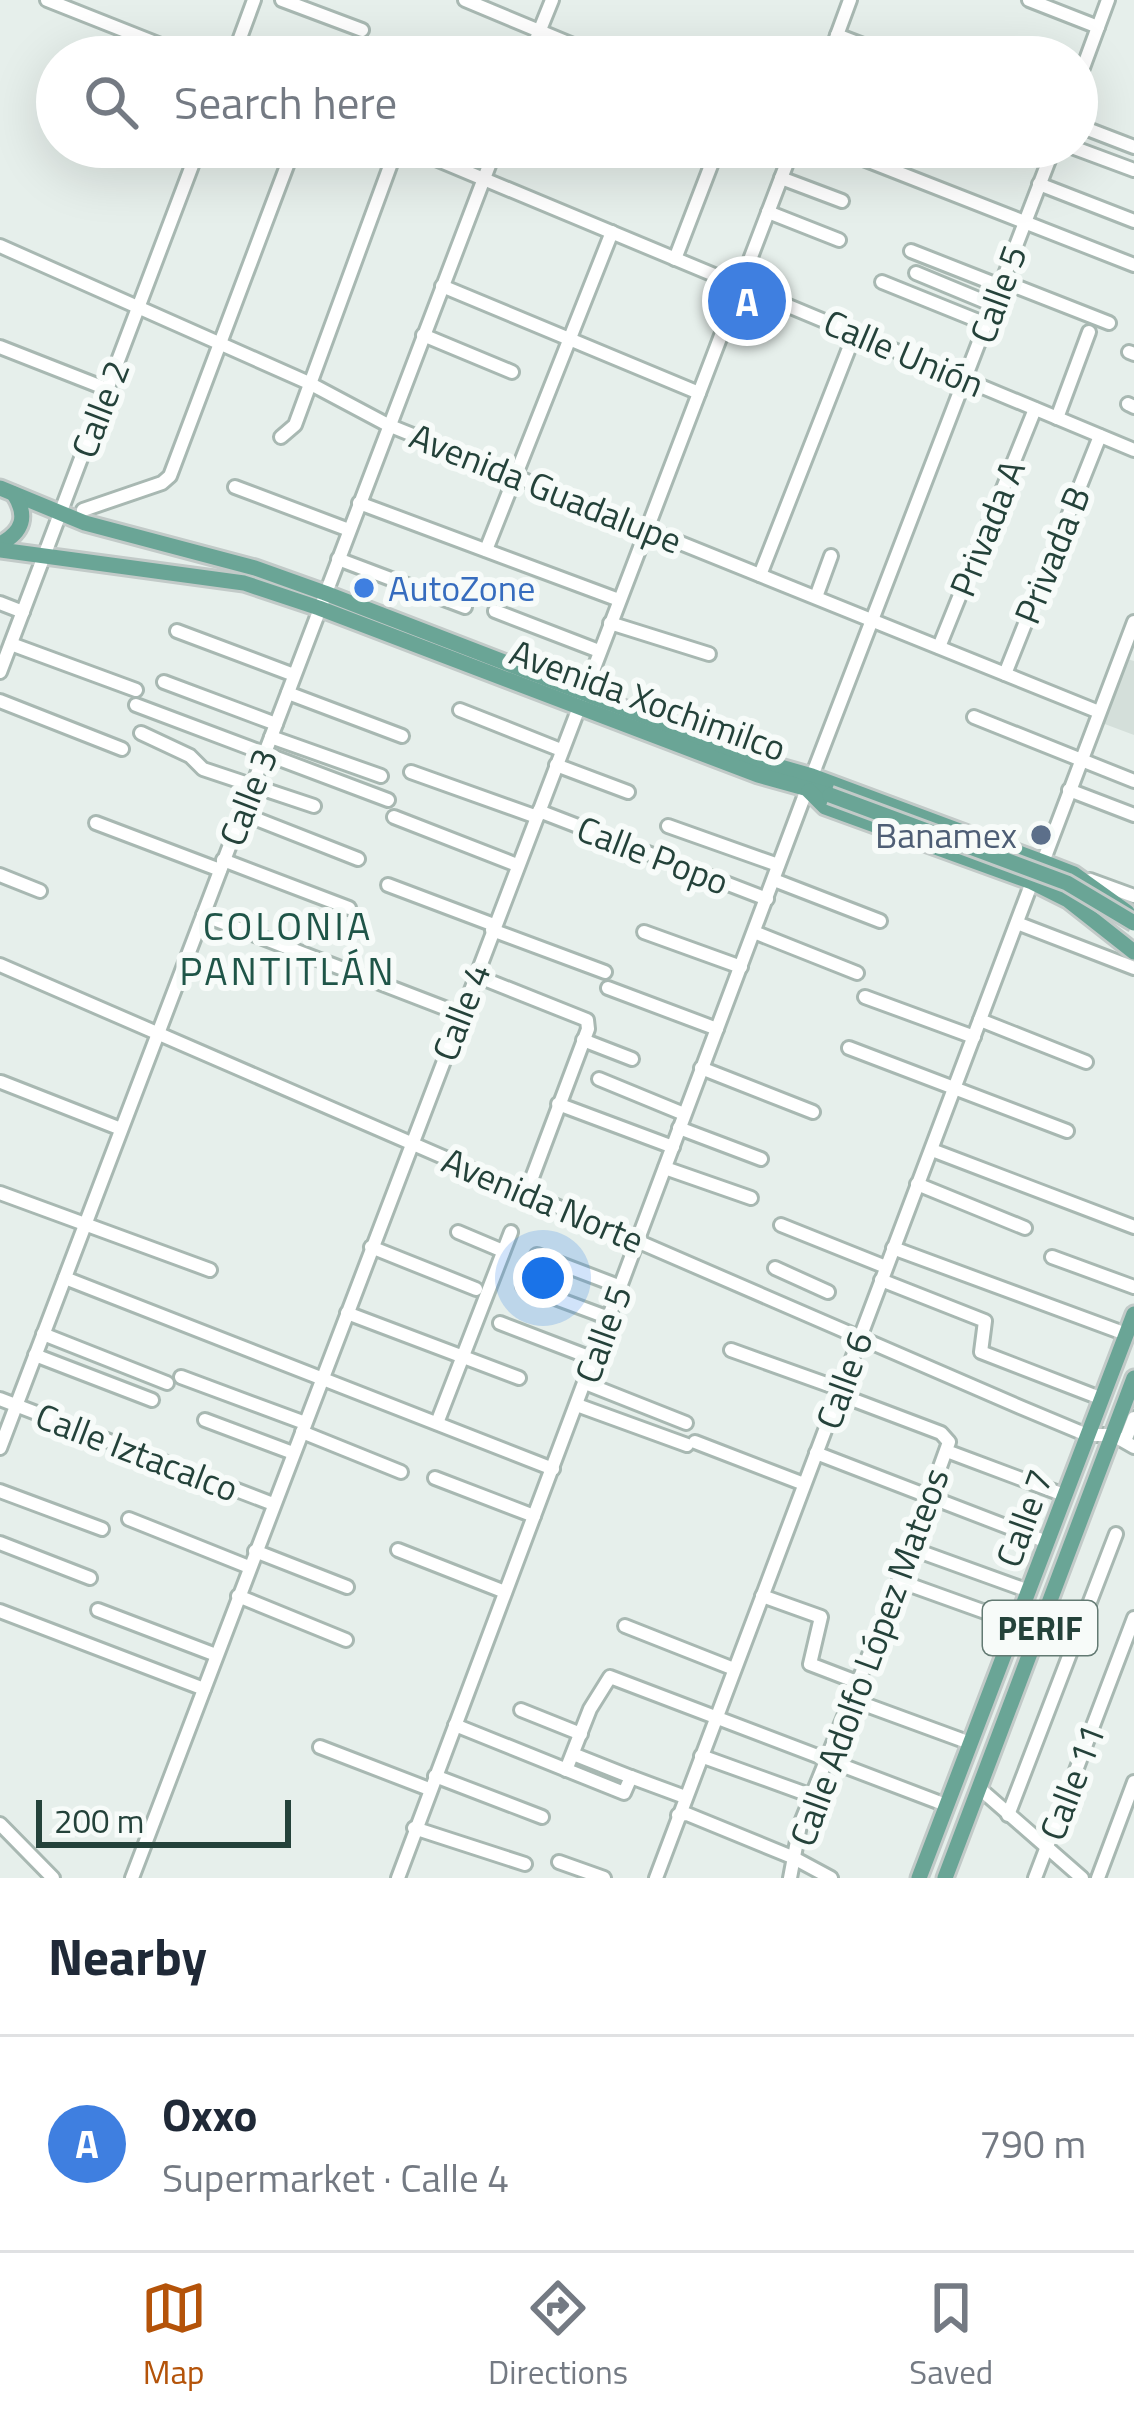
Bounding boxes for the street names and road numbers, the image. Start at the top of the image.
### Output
street label: Calle 5 [954,237,1041,350]
street label: Calle Unión [816,294,993,411]
street label: Calle 2 [56,352,143,466]
street label: Avenida Guadalupe [402,408,691,567]
street label: Privada A [934,451,1039,605]
street label: Privada B [999,478,1104,632]
street label: Avenida Xochimilco [502,624,794,775]
street label: Calle 3 [204,740,291,854]
street label: Calle Popo [569,800,737,909]
street label: Calle 4 [417,955,504,1069]
street label: Avenida Norte [434,1132,653,1267]
street label: Calle 5 [559,1277,646,1390]
street label: Calle 6 [800,1323,887,1436]
street label: Calle Iztacalco [28,1388,246,1515]
street label: Calle Adolfo López Mateos [774,1460,963,1854]
street label: Calle 7 [980,1461,1067,1574]
road number: PERIF [983,1601,1097,1655]
street label: Calle 11 [1024,1716,1119,1848]

